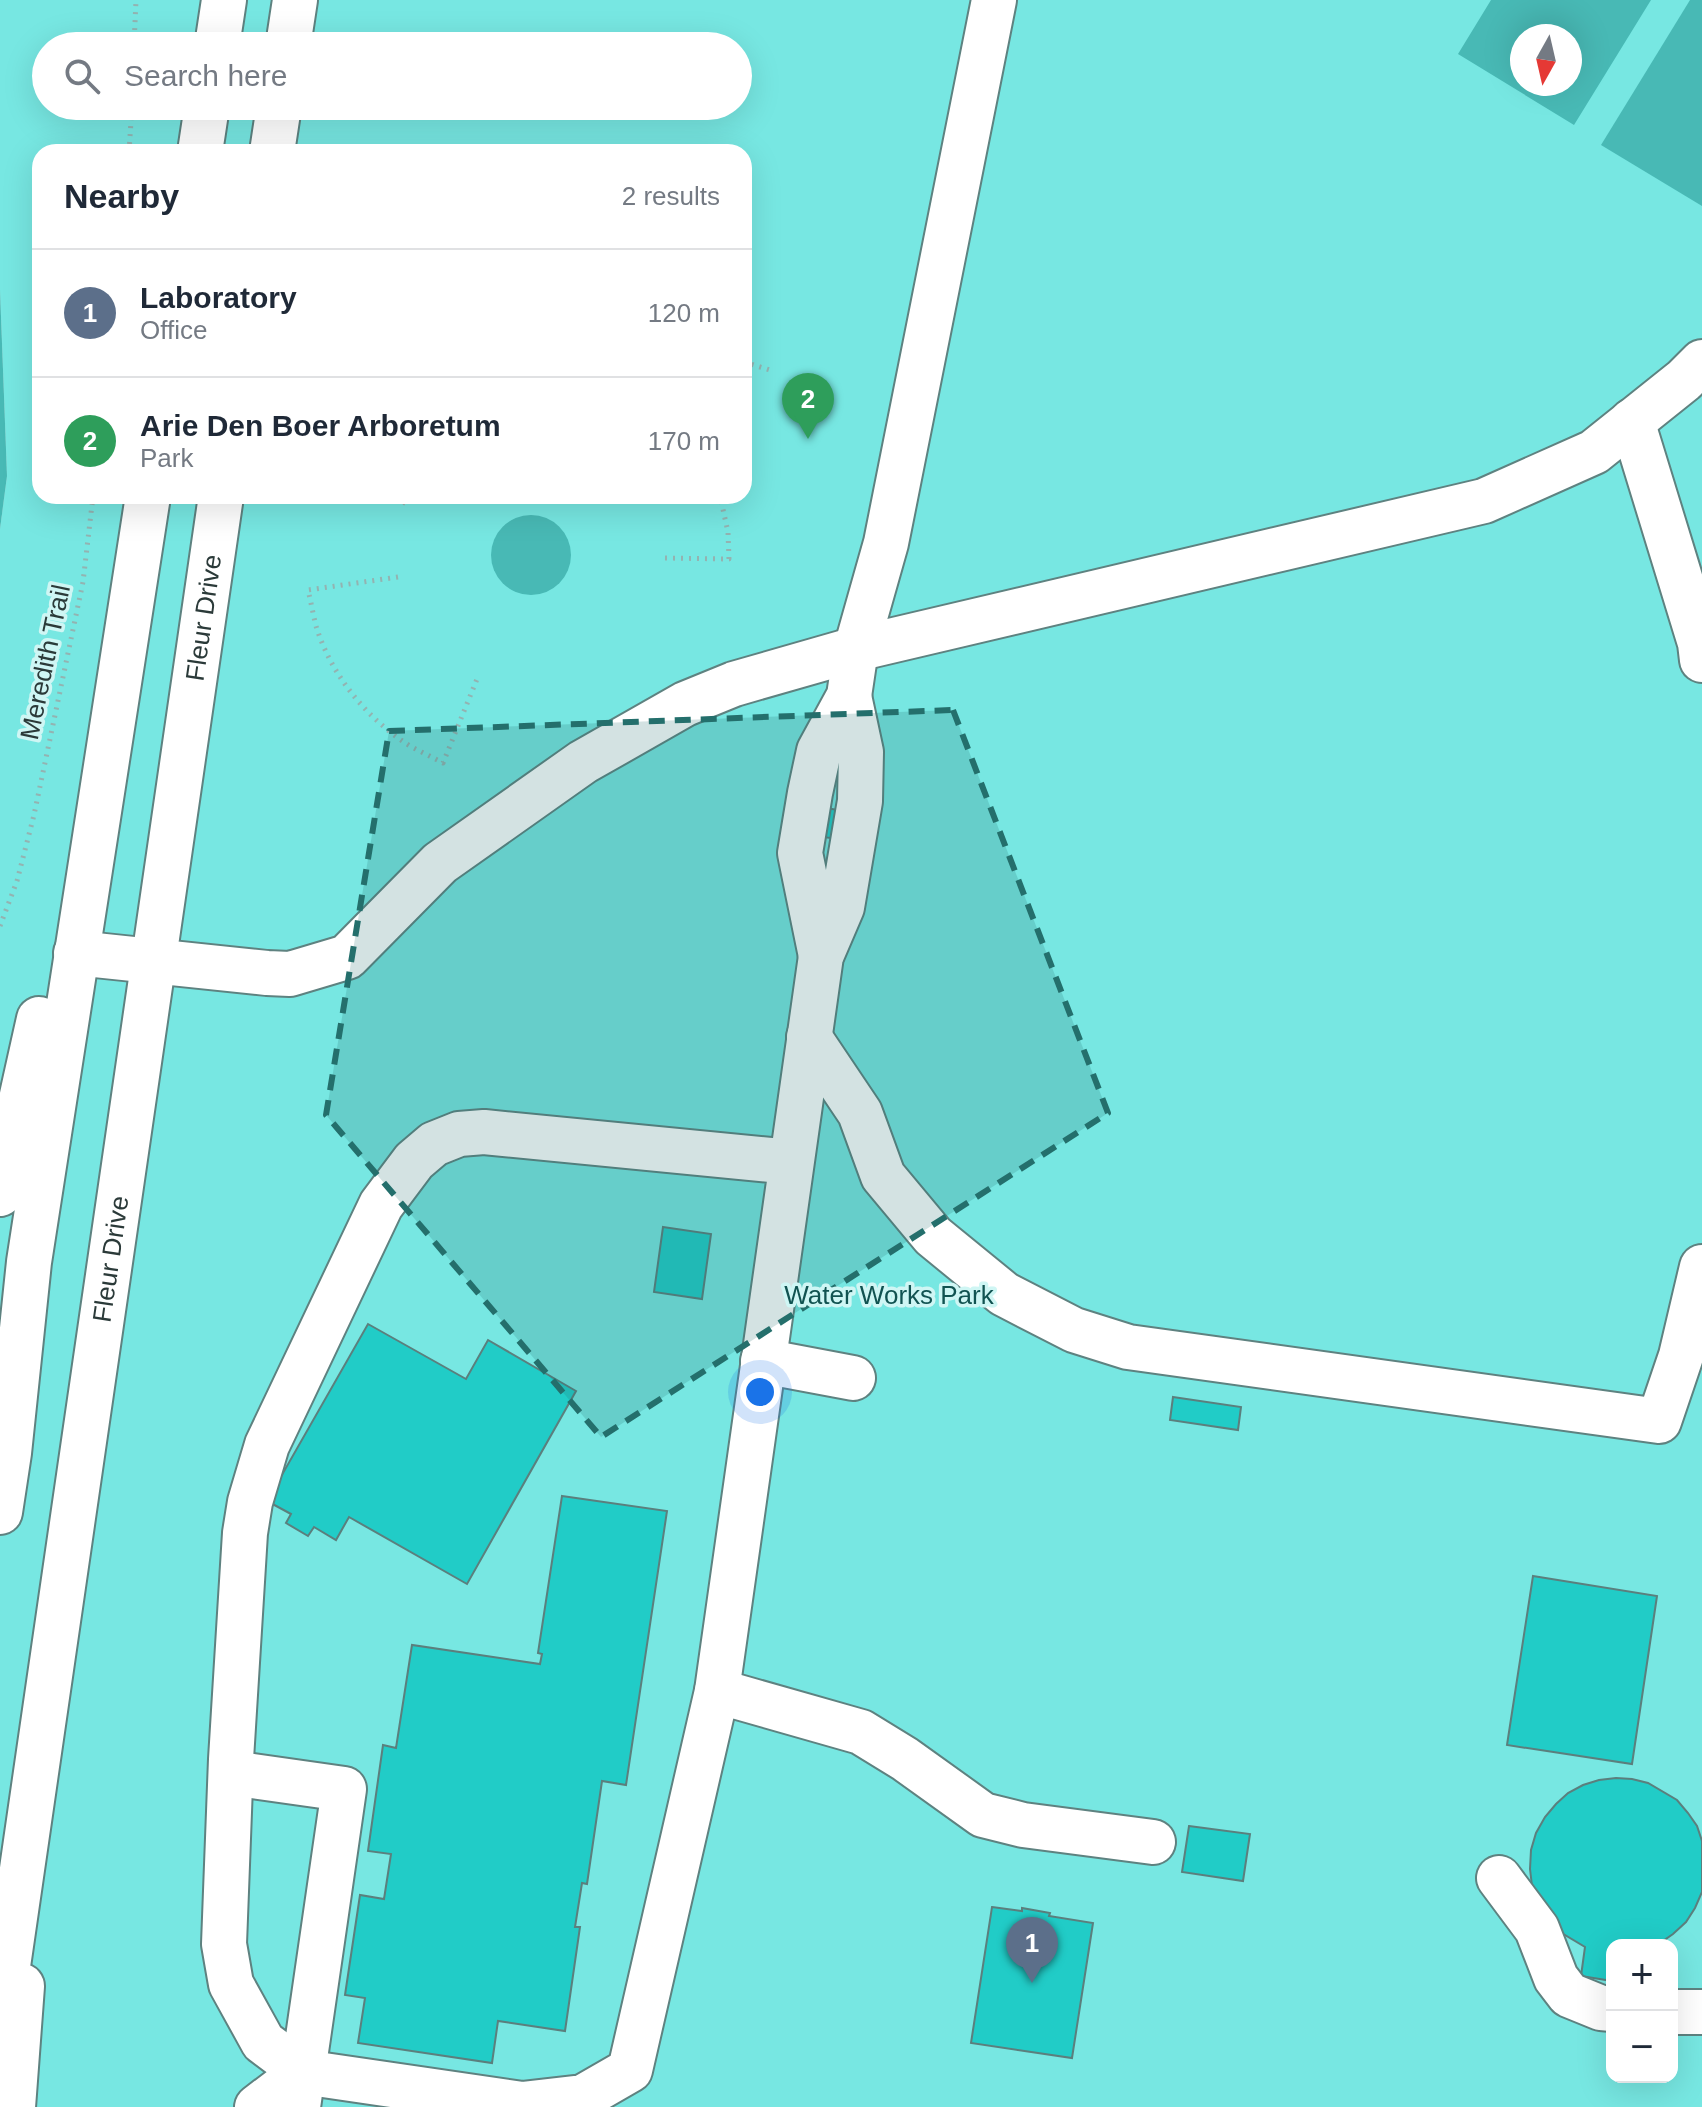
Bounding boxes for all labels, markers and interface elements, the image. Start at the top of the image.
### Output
north arrow [1510,24,1582,96]
search box [32,32,752,120]
icon: search [60,54,104,98]
text: Search here [124,59,287,92]
text: Nearby [64,177,179,215]
text: 2 results [622,181,720,211]
text: Laboratory [140,281,297,314]
text: 1 [83,298,97,328]
text: 120 m [648,298,720,328]
text: Office [140,315,207,345]
pin: 2 [782,373,834,439]
text: Arie Den Boer Arboretum [140,409,501,442]
text: 2 [83,426,97,456]
text: 170 m [648,426,720,456]
text: Park [140,443,193,473]
street label: Fleur Drive [179,553,227,683]
street label: Meredith Trail [14,582,76,742]
street label: Fleur Drive [86,1194,134,1324]
park label: Water Works Park [784,1280,995,1310]
your location [740,1372,780,1412]
pin: 1 [1006,1917,1058,1983]
map controls [1606,1939,1678,2083]
button: + [1606,1939,1678,2011]
button: − [1606,2011,1678,2083]

